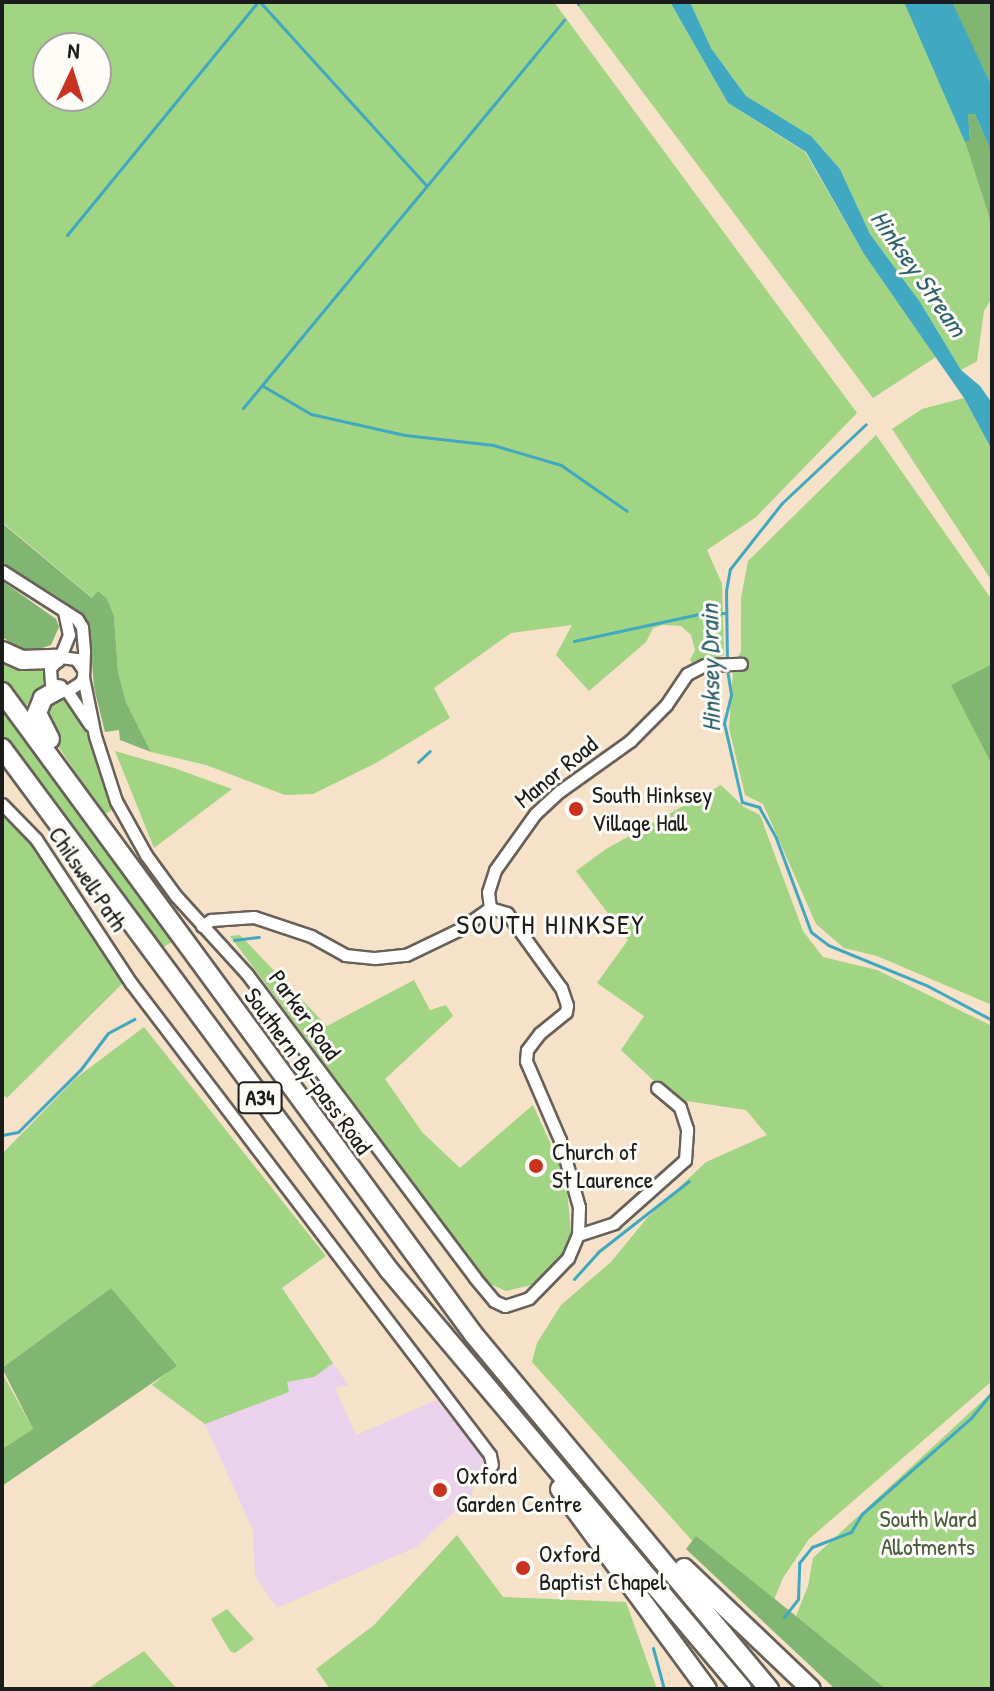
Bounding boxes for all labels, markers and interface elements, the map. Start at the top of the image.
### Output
north arrow [32,32,112,112]
text: N [67,35,80,65]
water label: Hinksey Stream [864,204,974,342]
water label: Hinksey Drain [693,604,727,732]
street label: Manor Road [509,730,603,814]
place label: South Hinksey Village Hall [592,781,713,837]
marker: South Hinksey Village Hall [567,800,585,818]
street label: Chilswell Path [42,821,134,937]
district label: SOUTH HINKSEY [456,907,646,941]
street label: Parker Road [263,965,347,1065]
street label: Southern By-pass Road [238,982,378,1160]
road number: A34 [236,1080,284,1116]
place label: Church of St Laurence [552,1138,653,1194]
marker: Church of St Laurence [527,1157,545,1175]
place label: Oxford Garden Centre [456,1462,582,1518]
marker: Oxford Garden Centre [431,1481,449,1499]
park label: South Ward Allotments [880,1505,976,1561]
place label: Oxford Baptist Chapel [539,1540,666,1596]
marker: Oxford Baptist Chapel [514,1559,532,1577]

